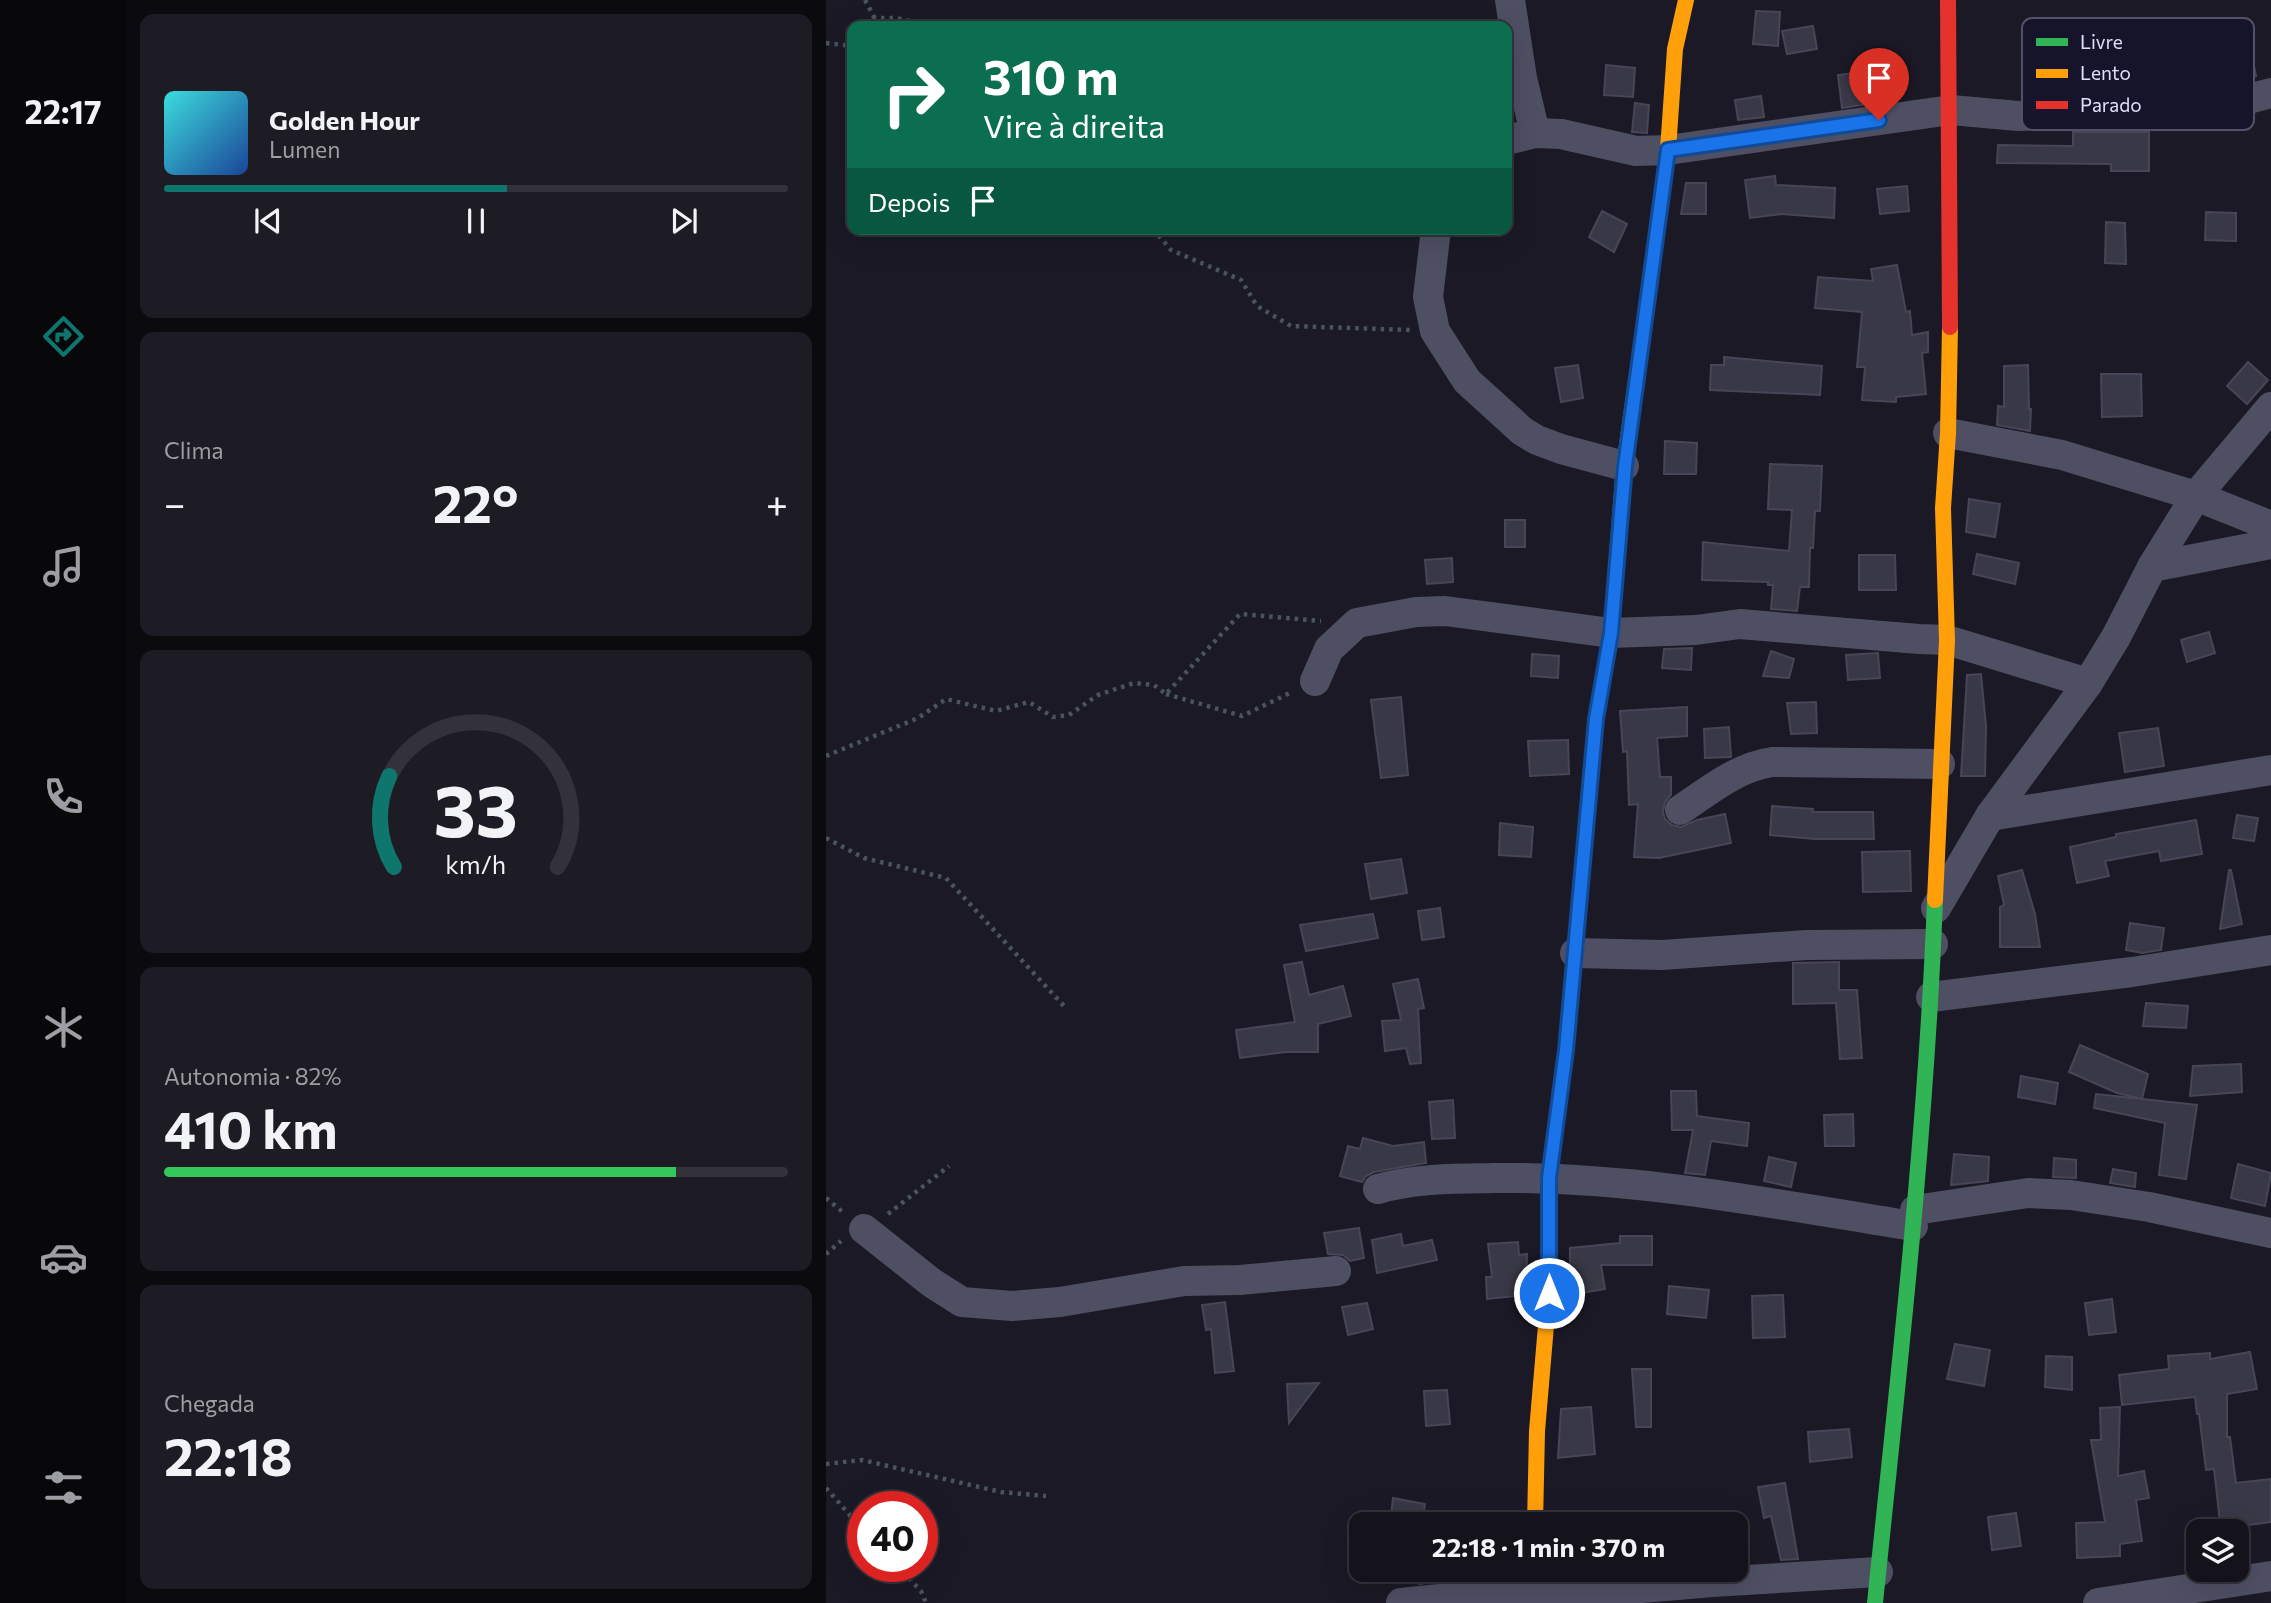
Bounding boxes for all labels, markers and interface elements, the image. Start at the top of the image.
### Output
legend [2022,18,2254,130]
text: Livre [2080,30,2123,53]
text: 310 m [983,45,1118,105]
pin [1849,48,1909,120]
icon: right [868,49,959,140]
icon: arrive [1860,59,1898,97]
text: Lento [2080,61,2131,84]
text: 22:17 [25,91,101,131]
text: Parado [2080,93,2142,116]
text: Golden Hour [269,104,420,135]
text: Vire à direita [983,105,1165,145]
text: Lumen [269,135,340,163]
icon: arrive [964,182,1002,220]
text: Depois [868,186,950,217]
icon: previous [249,202,287,240]
icon: pause [457,202,495,240]
icon: next [665,202,703,240]
icon: directions [39,312,88,361]
text: Clima [164,436,224,464]
text: 22° [433,470,518,534]
text: − [164,479,186,526]
text: + [766,479,788,526]
icon: music [39,542,88,591]
text: 33 [434,764,518,853]
icon: phone [39,772,88,821]
text: km/h [446,849,506,879]
icon: climate [39,1003,88,1052]
text: Autonomia · 82% [164,1062,342,1090]
text: 410 km [164,1096,338,1160]
icon: car [39,1233,88,1282]
position arrow [1512,1256,1586,1330]
text: Chegada [164,1389,255,1417]
text: 22:18 [164,1423,293,1487]
icon: filters [39,1463,88,1512]
speed limit sign: 40 [847,1491,938,1582]
map controls [2186,1519,2249,1582]
button: layers [2186,1519,2249,1582]
text: 22:18 · 1 min · 370 m [1432,1531,1665,1562]

